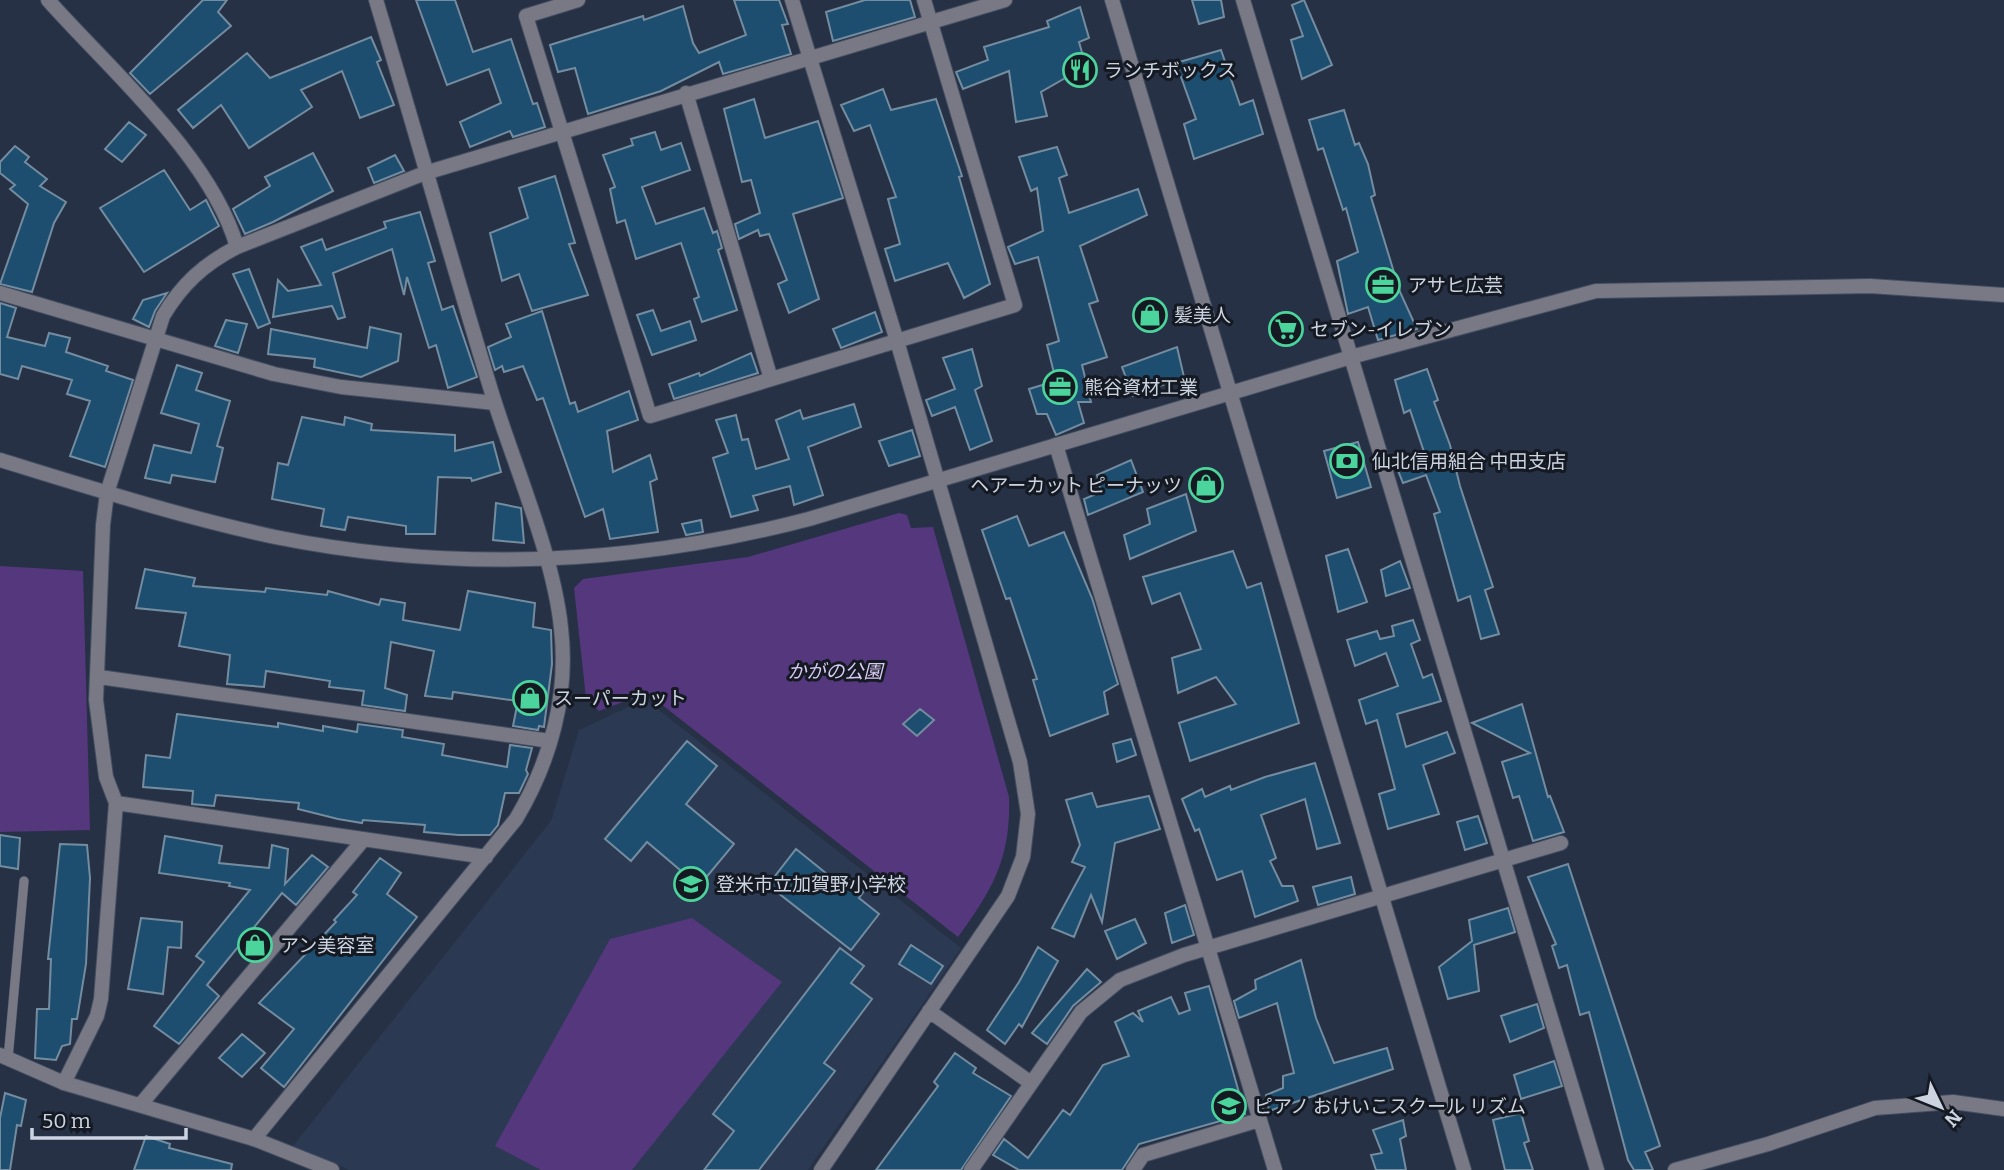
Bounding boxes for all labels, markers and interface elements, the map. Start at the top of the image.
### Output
restaurant icon: ランチボックス [1061,51,1099,89]
place label: ランチボックス [1104,59,1236,82]
office icon: アサヒ広芸 [1364,266,1402,304]
place label: アサヒ広芸 [1408,274,1503,297]
shop icon: 髪美人 [1131,296,1169,334]
place label: 髪美人 [1174,304,1231,327]
supermarket icon: セブン-イレブン [1267,310,1305,348]
place label: セブン-イレブン [1310,318,1452,341]
office icon: 熊谷資材工業 [1041,368,1079,406]
place label: 熊谷資材工業 [1084,376,1198,399]
bank icon: 仙北信用組合 中田支店 [1328,442,1366,480]
place label: 仙北信用組合 中田支店 [1372,450,1566,473]
shop icon: ヘアーカット ピーナッツ [1187,466,1225,504]
place label: ヘアーカット ピーナッツ [970,474,1182,497]
park label: かがの公園 [787,660,885,683]
shop icon: スーパーカット [511,679,549,717]
place label: スーパーカット [554,687,687,710]
school or university icon: 登米市立加賀野小学校 [672,865,710,903]
place label: 登米市立加賀野小学校 [716,873,906,896]
shop icon: アン美容室 [236,926,274,964]
place label: アン美容室 [280,934,374,957]
north arrow [1906,1072,1976,1142]
school or university icon: ピアノ おけいこスクール リズム [1210,1087,1248,1125]
place label: ピアノ おけいこスクール リズム [1254,1095,1526,1118]
scale bar [32,1096,186,1140]
text: N [1939,1105,1966,1132]
text: 50 m [42,1108,91,1134]

